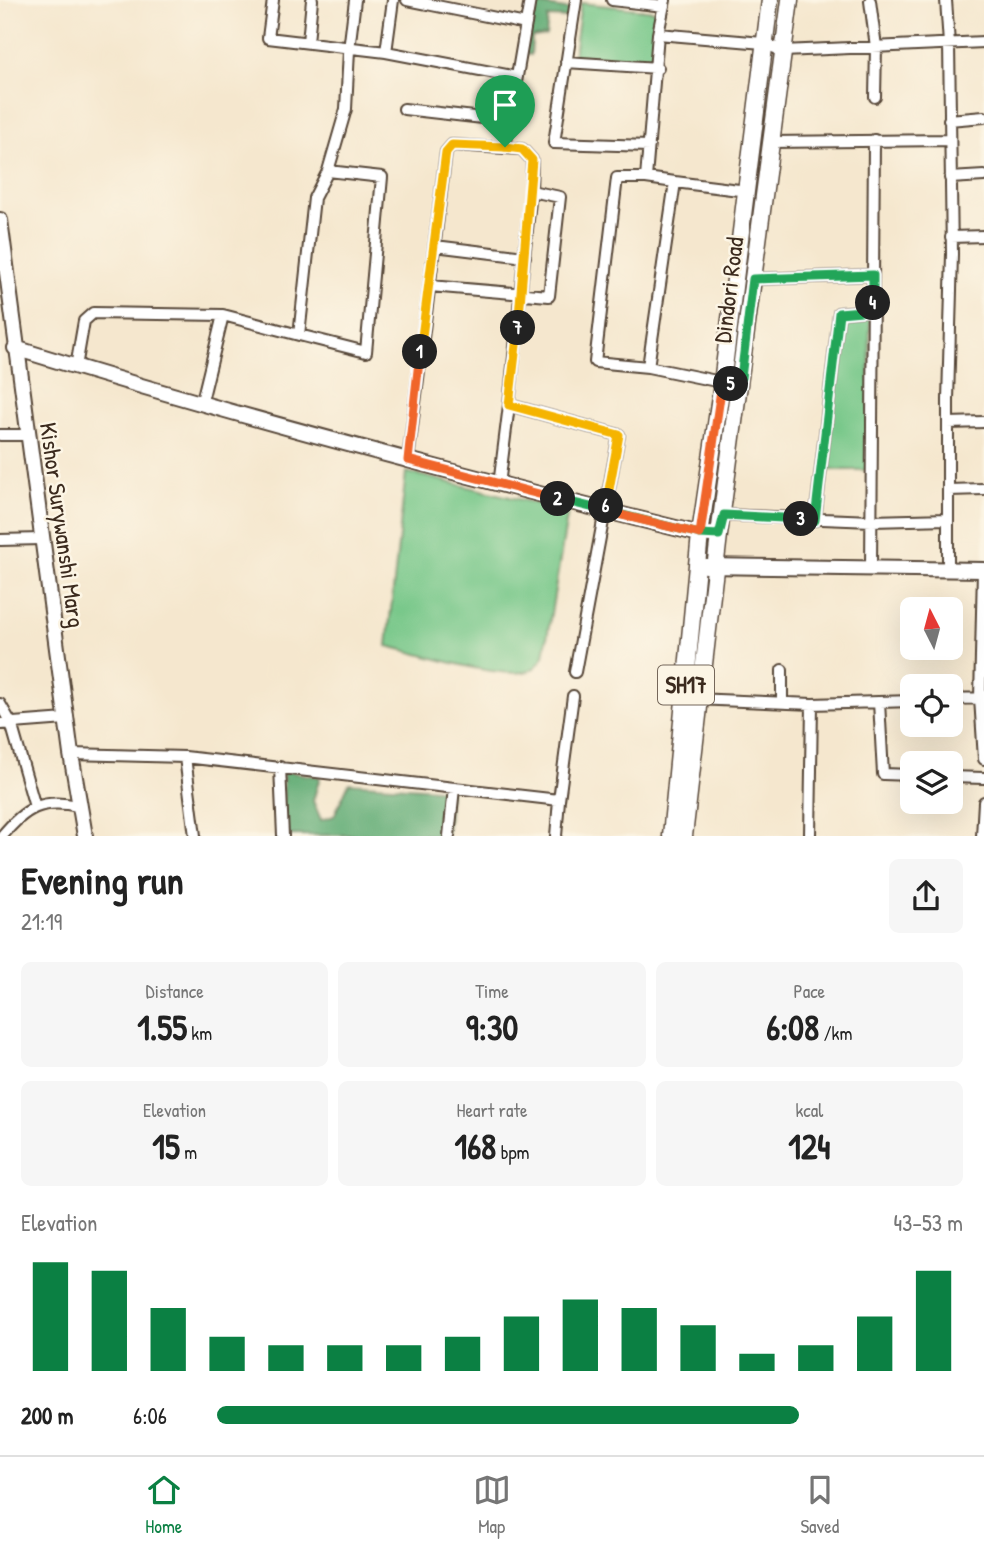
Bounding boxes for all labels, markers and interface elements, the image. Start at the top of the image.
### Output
pin [475,75,535,147]
icon: arrive [486,86,524,124]
street label: Dindori Road [706,235,750,345]
pin: 4 [856,286,890,320]
text: 4 [869,289,876,315]
pin: 7 [500,310,536,346]
text: 7 [513,314,522,340]
pin: 1 [402,334,438,370]
text: 1 [416,338,423,364]
pin: 5 [714,366,748,402]
text: 5 [726,370,735,396]
street label: Kishor Surywanshi Marg [33,420,93,630]
pin: 2 [540,482,576,516]
text: 2 [553,485,562,511]
pin: 6 [588,489,624,524]
text: 6 [602,492,609,518]
pin: 3 [784,502,818,536]
text: 3 [796,505,805,531]
north arrow [900,597,962,660]
map controls [900,597,963,814]
road number: SH17 [658,666,714,705]
button: locate [900,674,963,737]
button: layers [900,751,963,814]
text: Evening run [21,854,184,906]
button: share [889,859,963,933]
text: 21:19 [21,906,62,937]
text: Distance [146,978,204,1004]
text: Time [475,978,509,1004]
text: Pace [794,978,825,1004]
text: 1.55 [137,1004,187,1051]
text: 9:30 [466,1004,518,1051]
text: 6:08 [766,1004,819,1051]
text: km [187,1020,212,1046]
text: /km [819,1020,852,1046]
text: Elevation [143,1097,206,1123]
text: Heart rate [457,1097,527,1123]
text: kcal [795,1097,823,1123]
text: 15 [152,1123,180,1170]
text: 168 [454,1123,496,1170]
text: 124 [788,1123,830,1170]
text: m [180,1139,197,1165]
text: bpm [496,1139,530,1165]
text: Elevation [21,1207,97,1238]
text: 43–53 m [893,1207,963,1238]
text: 200 m [21,1400,73,1431]
text: 6:06 [133,1400,167,1431]
tab: Home [145,1471,183,1539]
tab: Map [473,1471,511,1539]
tab: Saved [800,1471,839,1539]

